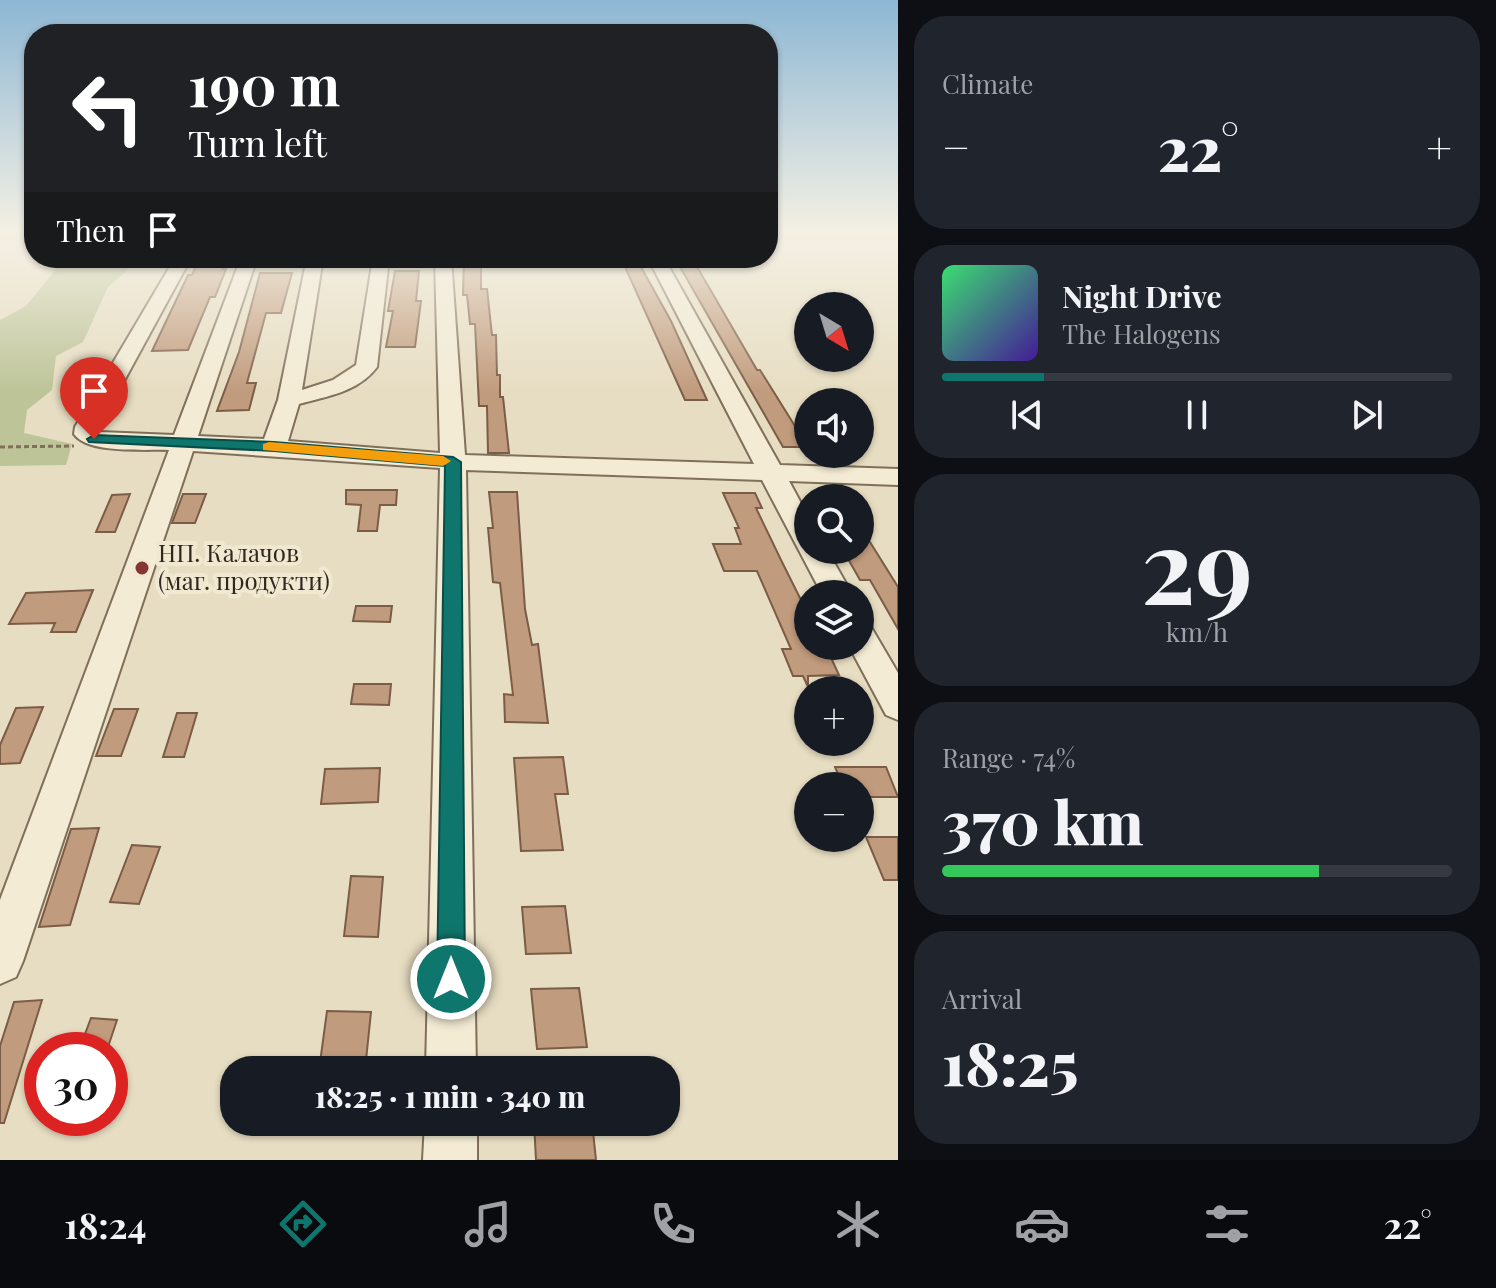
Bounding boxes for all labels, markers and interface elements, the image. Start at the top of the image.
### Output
text: 190 m [188,46,340,121]
icon: left [56,56,160,160]
text: Climate [942,66,1033,101]
text: 22° [1158,106,1239,186]
text: − [942,116,970,175]
text: + [1426,116,1452,175]
text: Turn left [188,118,327,166]
icon: arrive [141,208,185,252]
text: Then [56,210,125,250]
text: Night Drive [1062,276,1222,316]
north arrow [794,292,874,372]
map controls [794,292,874,852]
text: The Halogens [1062,316,1221,351]
pin [60,357,128,439]
icon: arrive [72,369,116,413]
button: sound [794,388,874,468]
icon: previous [1005,393,1049,437]
icon: pause [1175,393,1219,437]
icon: next [1345,393,1389,437]
button: search [794,484,874,564]
text: 29 [1141,492,1253,631]
place label: НП. Калачов (маг. продукти) [158,536,330,596]
marker: НП. Калачов (маг. продукти) [133,559,151,577]
button: layers [794,580,874,660]
text: km/h [1166,614,1228,649]
button: + [794,676,874,756]
text: Range · 74% [942,740,1075,775]
button: − [794,772,874,852]
text: 370 km [942,780,1144,860]
position arrow [409,937,493,1021]
text: Arrival [942,981,1022,1016]
text: 18:25 [942,1021,1078,1101]
speed limit sign: 30 [24,1032,128,1136]
text: 18:25 · 1 min · 340 m [315,1076,585,1116]
icon: directions [275,1196,331,1252]
icon: music [460,1196,516,1252]
icon: phone [645,1196,701,1252]
icon: climate [830,1196,886,1252]
icon: car [1014,1196,1070,1252]
icon: filters [1199,1196,1255,1252]
text: 18:24 [64,1200,147,1248]
text: 22° [1384,1200,1432,1248]

